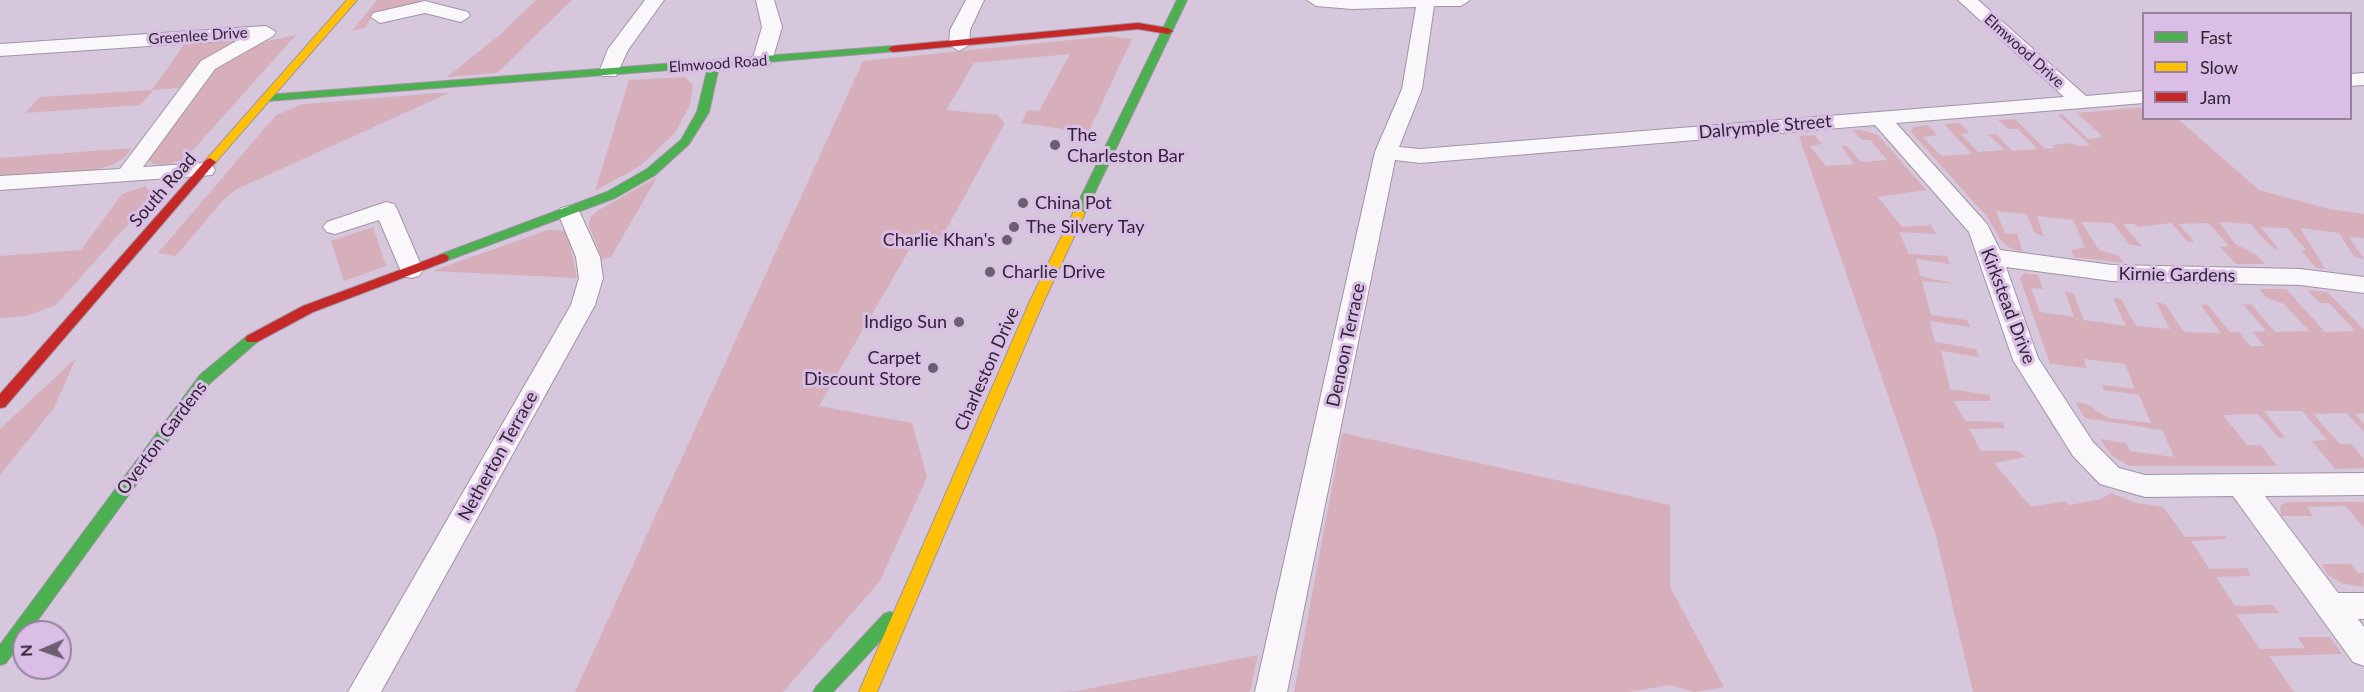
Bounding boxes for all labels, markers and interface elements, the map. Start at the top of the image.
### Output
street label: Elmwood Drive [1980,10,2068,92]
legend [2142,12,2352,120]
street label: Greenlee Drive [148,24,248,48]
text: Fast [2200,26,2232,48]
street label: Elmwood Road [668,52,768,76]
text: Slow [2200,56,2238,78]
text: Jam [2200,86,2231,108]
street label: Dalrymple Street [1698,110,1832,144]
place label: The Charleston Bar [1067,124,1184,166]
marker: The Charleston Bar [1048,138,1062,152]
street label: South Road [125,149,201,231]
place label: China Pot [1035,192,1112,214]
marker: China Pot [1016,196,1030,210]
place label: The Silvery Tay [1026,216,1144,238]
marker: The Silvery Tay [1007,220,1021,234]
place label: Charlie Khan's [883,229,995,251]
marker: Charlie Khan's [1000,233,1014,247]
street label: Kirkstead Drive [1976,245,2040,367]
place label: Charlie Drive [1002,261,1105,283]
street label: Kirnie Gardens [2118,263,2236,287]
marker: Charlie Drive [983,265,997,279]
street label: Denoon Terrace [1322,281,1370,409]
street label: Charleston Drive [950,304,1024,434]
place label: Indigo Sun [864,311,947,333]
marker: Indigo Sun [952,315,966,329]
place label: Carpet Discount Store [804,347,921,389]
marker: Carpet Discount Store [926,361,940,375]
street label: Overton Gardens [112,377,212,499]
street label: Netherton Terrace [454,388,542,524]
north arrow [12,620,72,680]
text: N [16,644,35,657]

